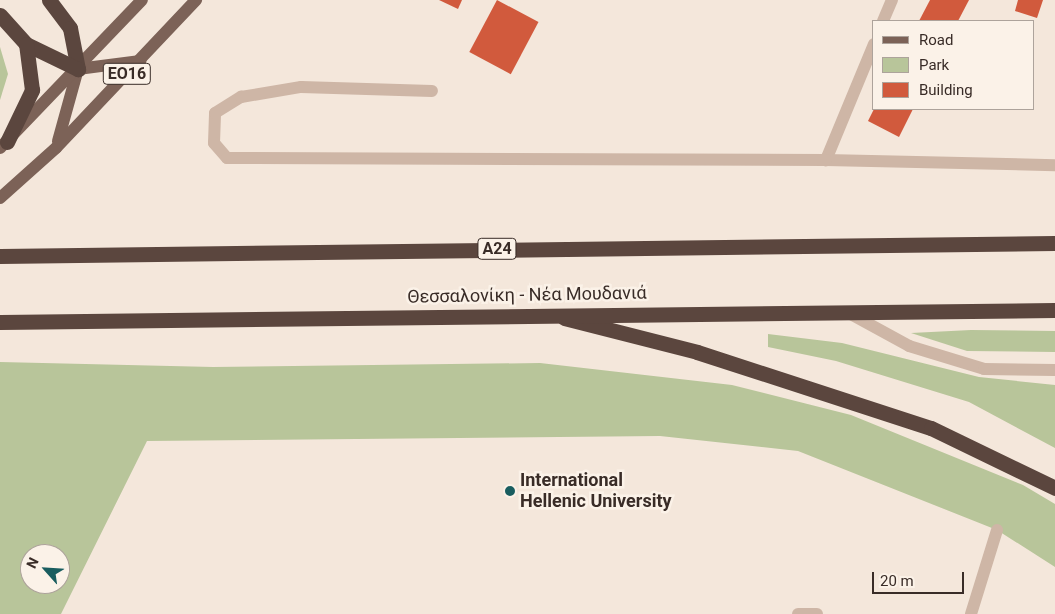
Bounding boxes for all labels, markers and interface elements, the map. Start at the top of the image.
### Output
legend [872,20,1035,110]
text: Road [919,31,953,49]
text: Park [919,56,949,74]
road number: ΕΟ16 [102,61,152,88]
text: Building [919,81,973,99]
road number: Α24 [477,235,517,262]
street label: Θεσσαλονίκη - Νέα Μουδανιά [407,282,647,308]
place label: International Hellenic University [520,470,672,512]
marker: International Hellenic University [504,485,516,497]
north arrow [20,544,70,594]
text: N [23,555,42,571]
scale bar [875,562,968,594]
text: 20 m [880,572,914,590]

